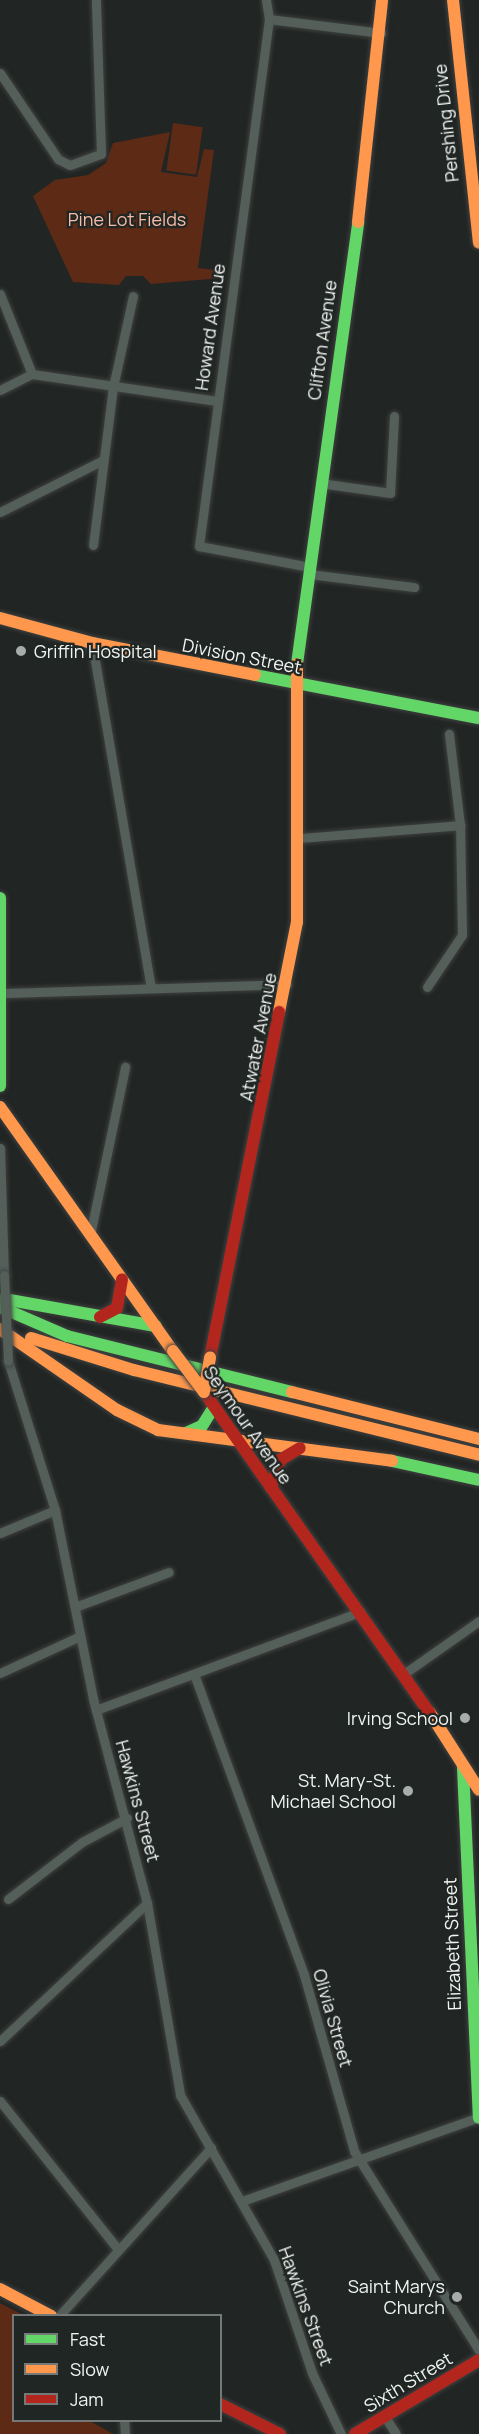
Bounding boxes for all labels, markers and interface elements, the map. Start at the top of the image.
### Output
street label: Pershing Drive [429,63,463,183]
park label: Pine Lot Fields [68,208,186,230]
street label: Howard Avenue [190,262,230,392]
street label: Clifton Avenue [303,279,341,401]
street label: Division Street [181,634,303,678]
place label: Griffin Hospital [34,640,157,662]
marker: Griffin Hospital [12,642,30,660]
street label: Atwater Avenue [235,971,281,1103]
street label: Seymour Avenue [199,1362,297,1488]
place label: Irving School [347,1707,453,1729]
marker: Irving School [458,1711,472,1725]
street label: Hawkins Street [111,1738,165,1864]
place label: St. Mary-St. Michael School [270,1770,396,1812]
marker: St. Mary-St. Michael School [401,1784,415,1798]
street label: Elizabeth Street [439,1877,465,2011]
street label: Olivia Street [309,1966,357,2070]
street label: Hawkins Street [274,2243,338,2369]
place label: Saint Marys Church [348,2276,445,2318]
marker: Saint Marys Church [450,2290,464,2304]
legend [12,2314,222,2422]
text: Fast [70,2327,105,2351]
street label: Sixth Street [360,2347,456,2417]
text: Slow [70,2357,109,2381]
text: Jam [70,2387,104,2411]

